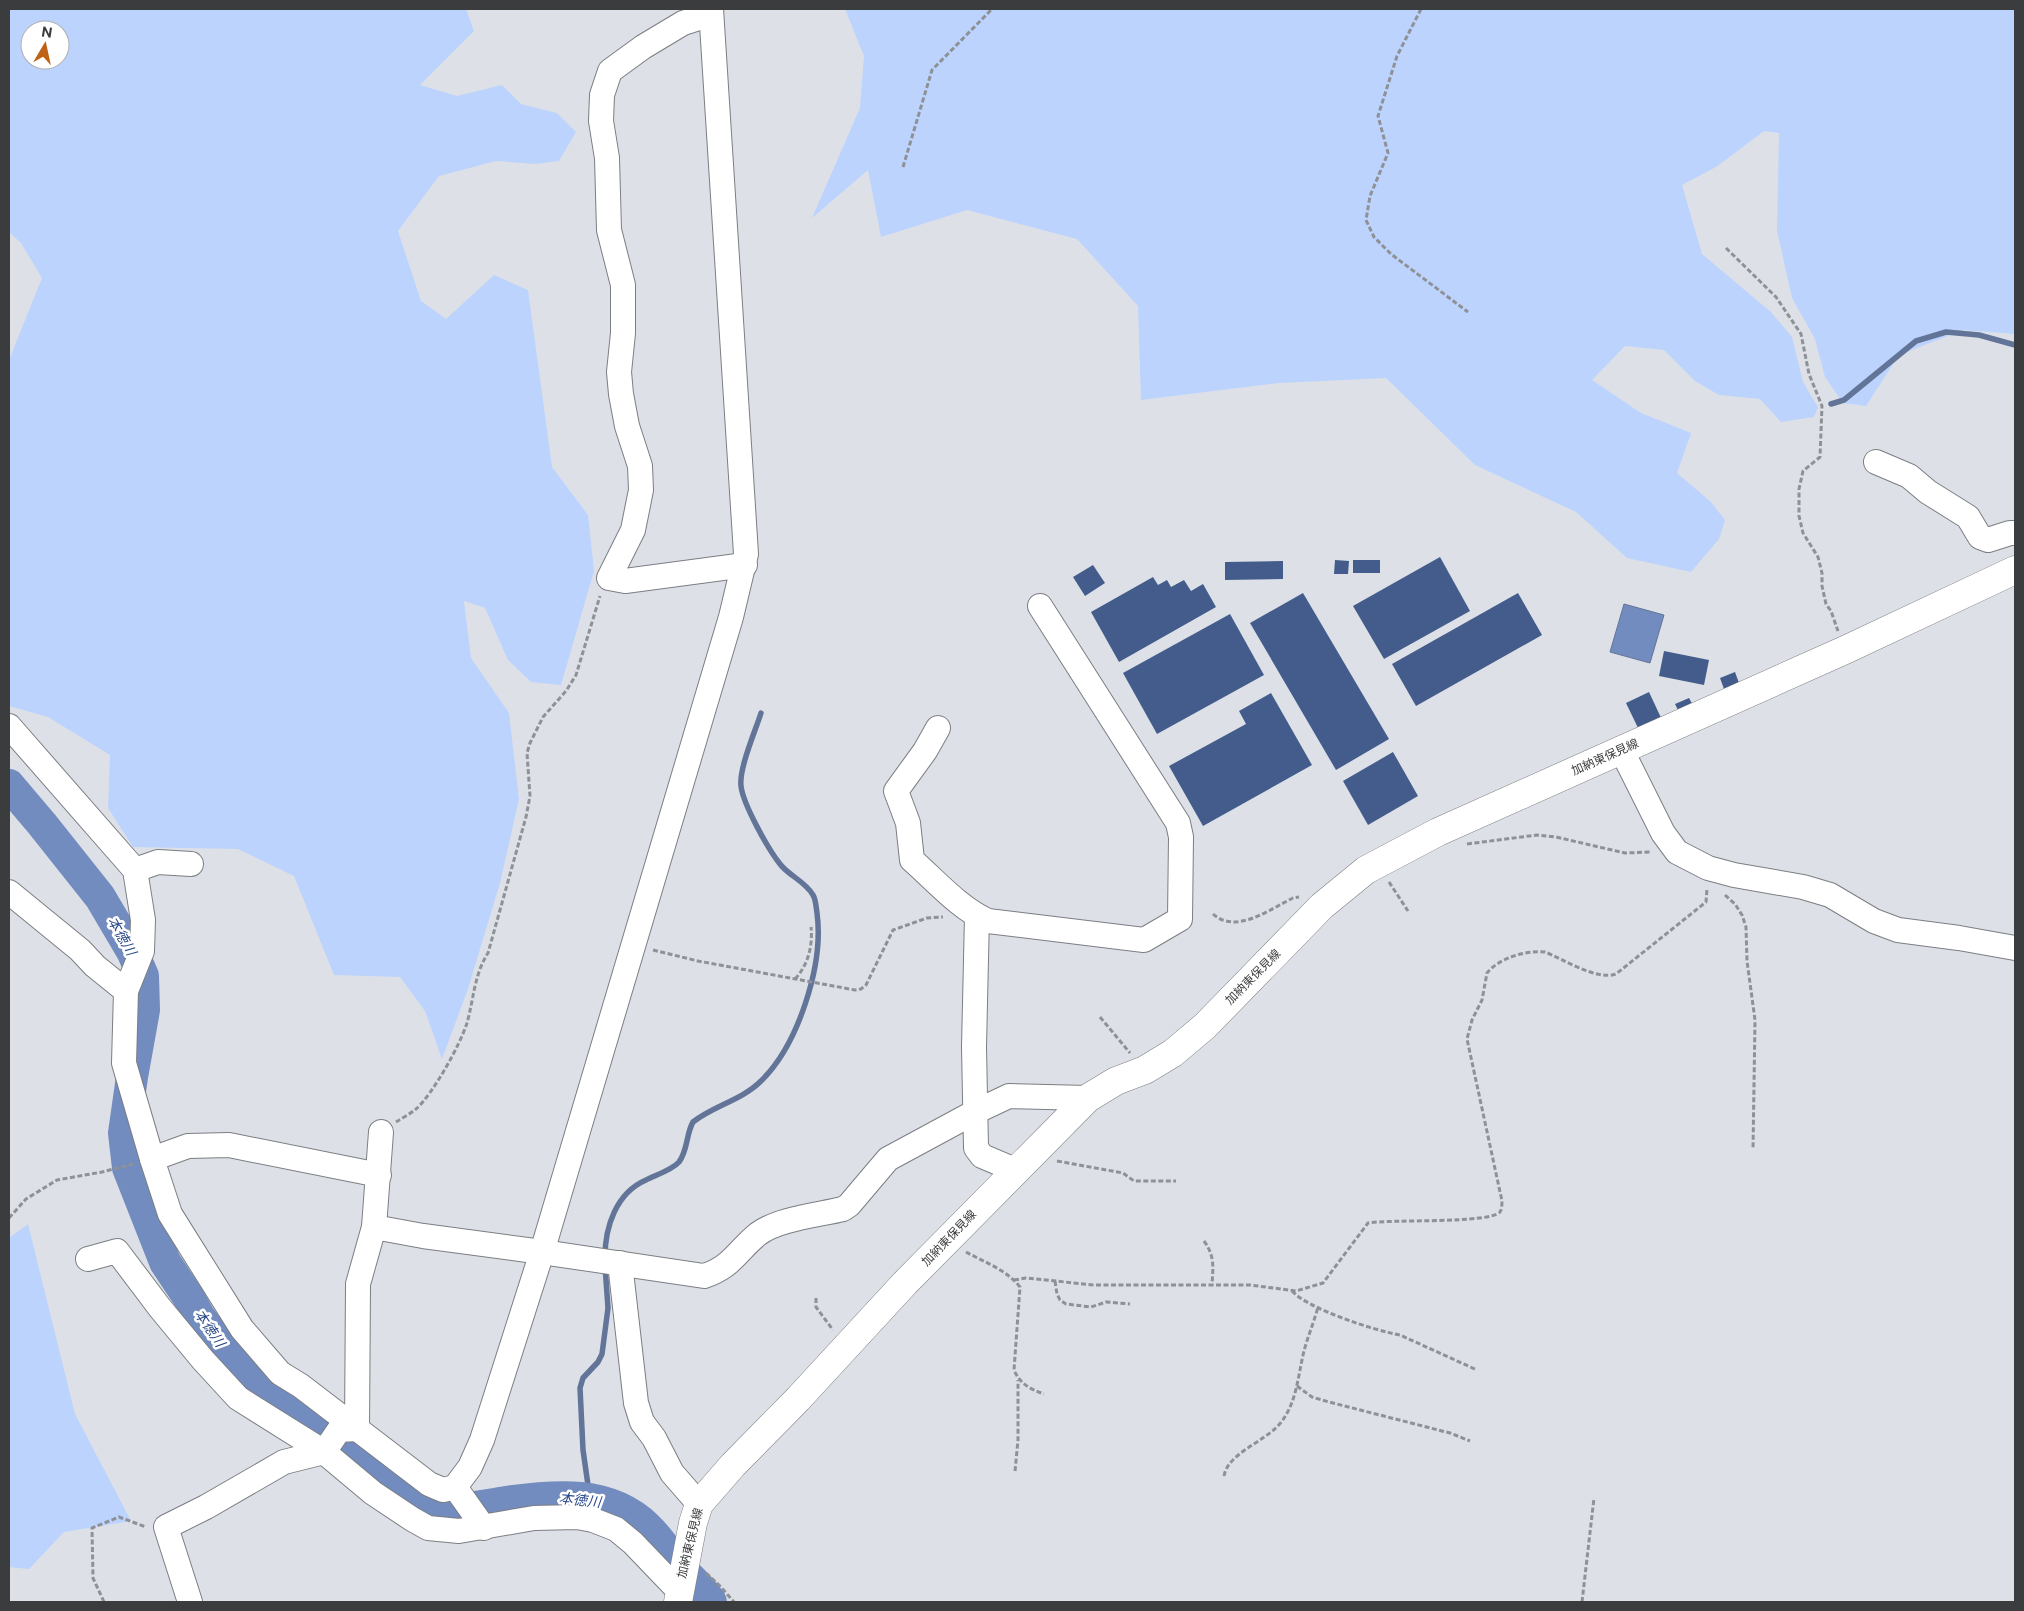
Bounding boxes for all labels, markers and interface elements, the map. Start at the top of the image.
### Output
north arrow [20,20,70,70]
text: N [40,23,54,41]
street label: 加納東保見線 [1569,736,1641,778]
water label: 本徳川 [105,914,140,960]
street label: 加納東保見線 [1223,947,1283,1007]
street label: 加納東保見線 [919,1207,979,1269]
water label: 本徳川 [192,1306,229,1352]
water label: 本徳川 [558,1490,604,1510]
street label: 加納東保見線 [674,1506,706,1580]

